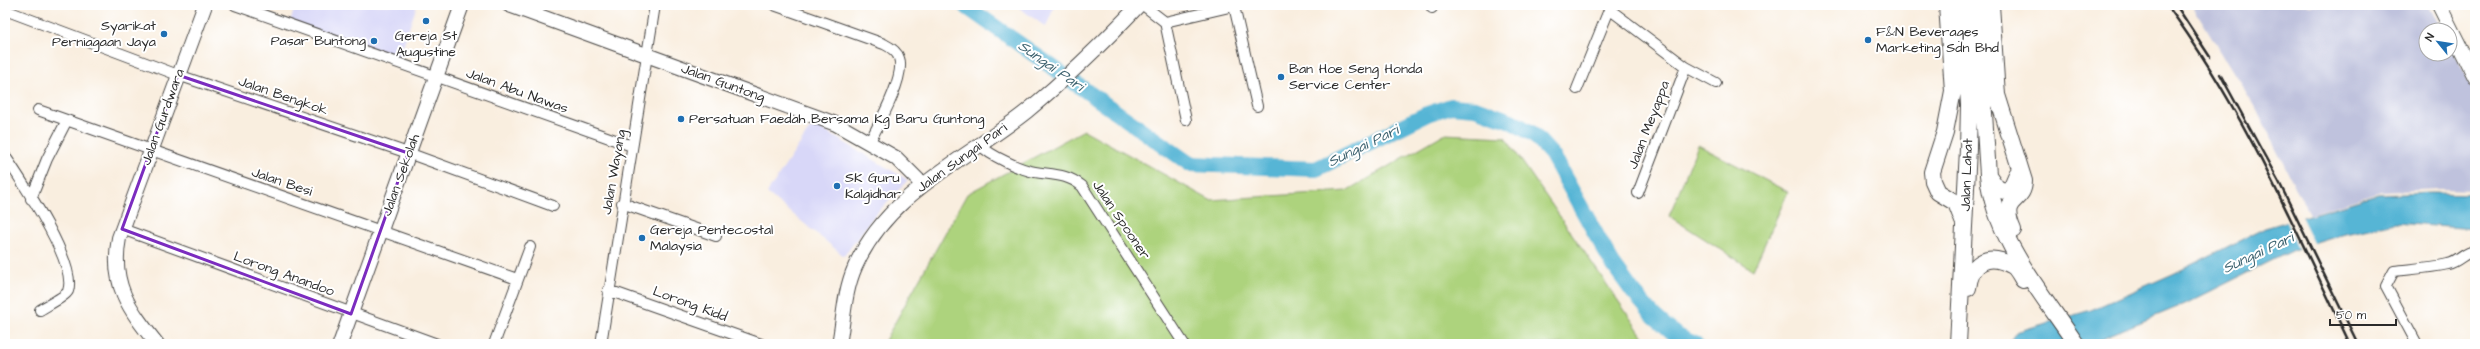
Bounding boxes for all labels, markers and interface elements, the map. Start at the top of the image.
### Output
place label: Syarikat Perniagaan Jaya [52,16,156,52]
marker: Gereja St Augustine [421,16,431,26]
place label: F&N Beverages Marketing Sdn Bhd [1876,22,1999,58]
north arrow [2418,22,2458,62]
place label: Gereja St Augustine [395,26,458,62]
marker: Syarikat Perniagaan Jaya [159,29,169,39]
text: N [2422,30,2438,44]
place label: Pasar Buntong [271,31,366,51]
marker: F&N Beverages Marketing Sdn Bhd [1863,35,1873,45]
marker: Pasar Buntong [369,36,379,46]
water label: Sungai Pari [1013,36,1090,98]
street label: Jalan Guntong [678,59,768,107]
place label: Ban Hoe Seng Honda Service Center [1289,59,1422,95]
street label: Jalan Abu Nawas [463,63,571,119]
street label: Jalan Gurdwara [136,66,190,168]
street label: Jalan Bengkok [236,71,331,121]
marker: Ban Hoe Seng Honda Service Center [1276,72,1286,82]
street label: Jalan Meyappa [1623,78,1675,172]
place label: Persatuan Faedah Bersama Kg Baru Guntong [689,109,985,129]
marker: Persatuan Faedah Bersama Kg Baru Guntong [676,114,686,124]
street label: Jalan Sungai Pari [913,118,1011,198]
water label: Sungai Pari [1324,119,1404,173]
street label: Jalan Wayang [597,128,631,216]
street label: Jalan Sekolah [377,131,425,219]
street label: Jalan Lahat [1956,138,1978,212]
street label: Jalan Besi [249,162,315,202]
place label: SK Guru Kalgidhar [845,168,901,204]
street label: Jalan Spooner [1087,177,1155,264]
marker: SK Guru Kalgidhar [832,181,842,191]
place label: Gereja Pentecostal Malaysia [650,220,773,256]
water label: Sungai Pari [2219,227,2299,280]
marker: Gereja Pentecostal Malaysia [637,233,647,243]
street label: Lorong Anandoo [231,246,337,302]
street label: Lorong Kidd [650,281,730,327]
scale bar [2330,301,2396,327]
text: 50 m [2336,307,2367,324]

